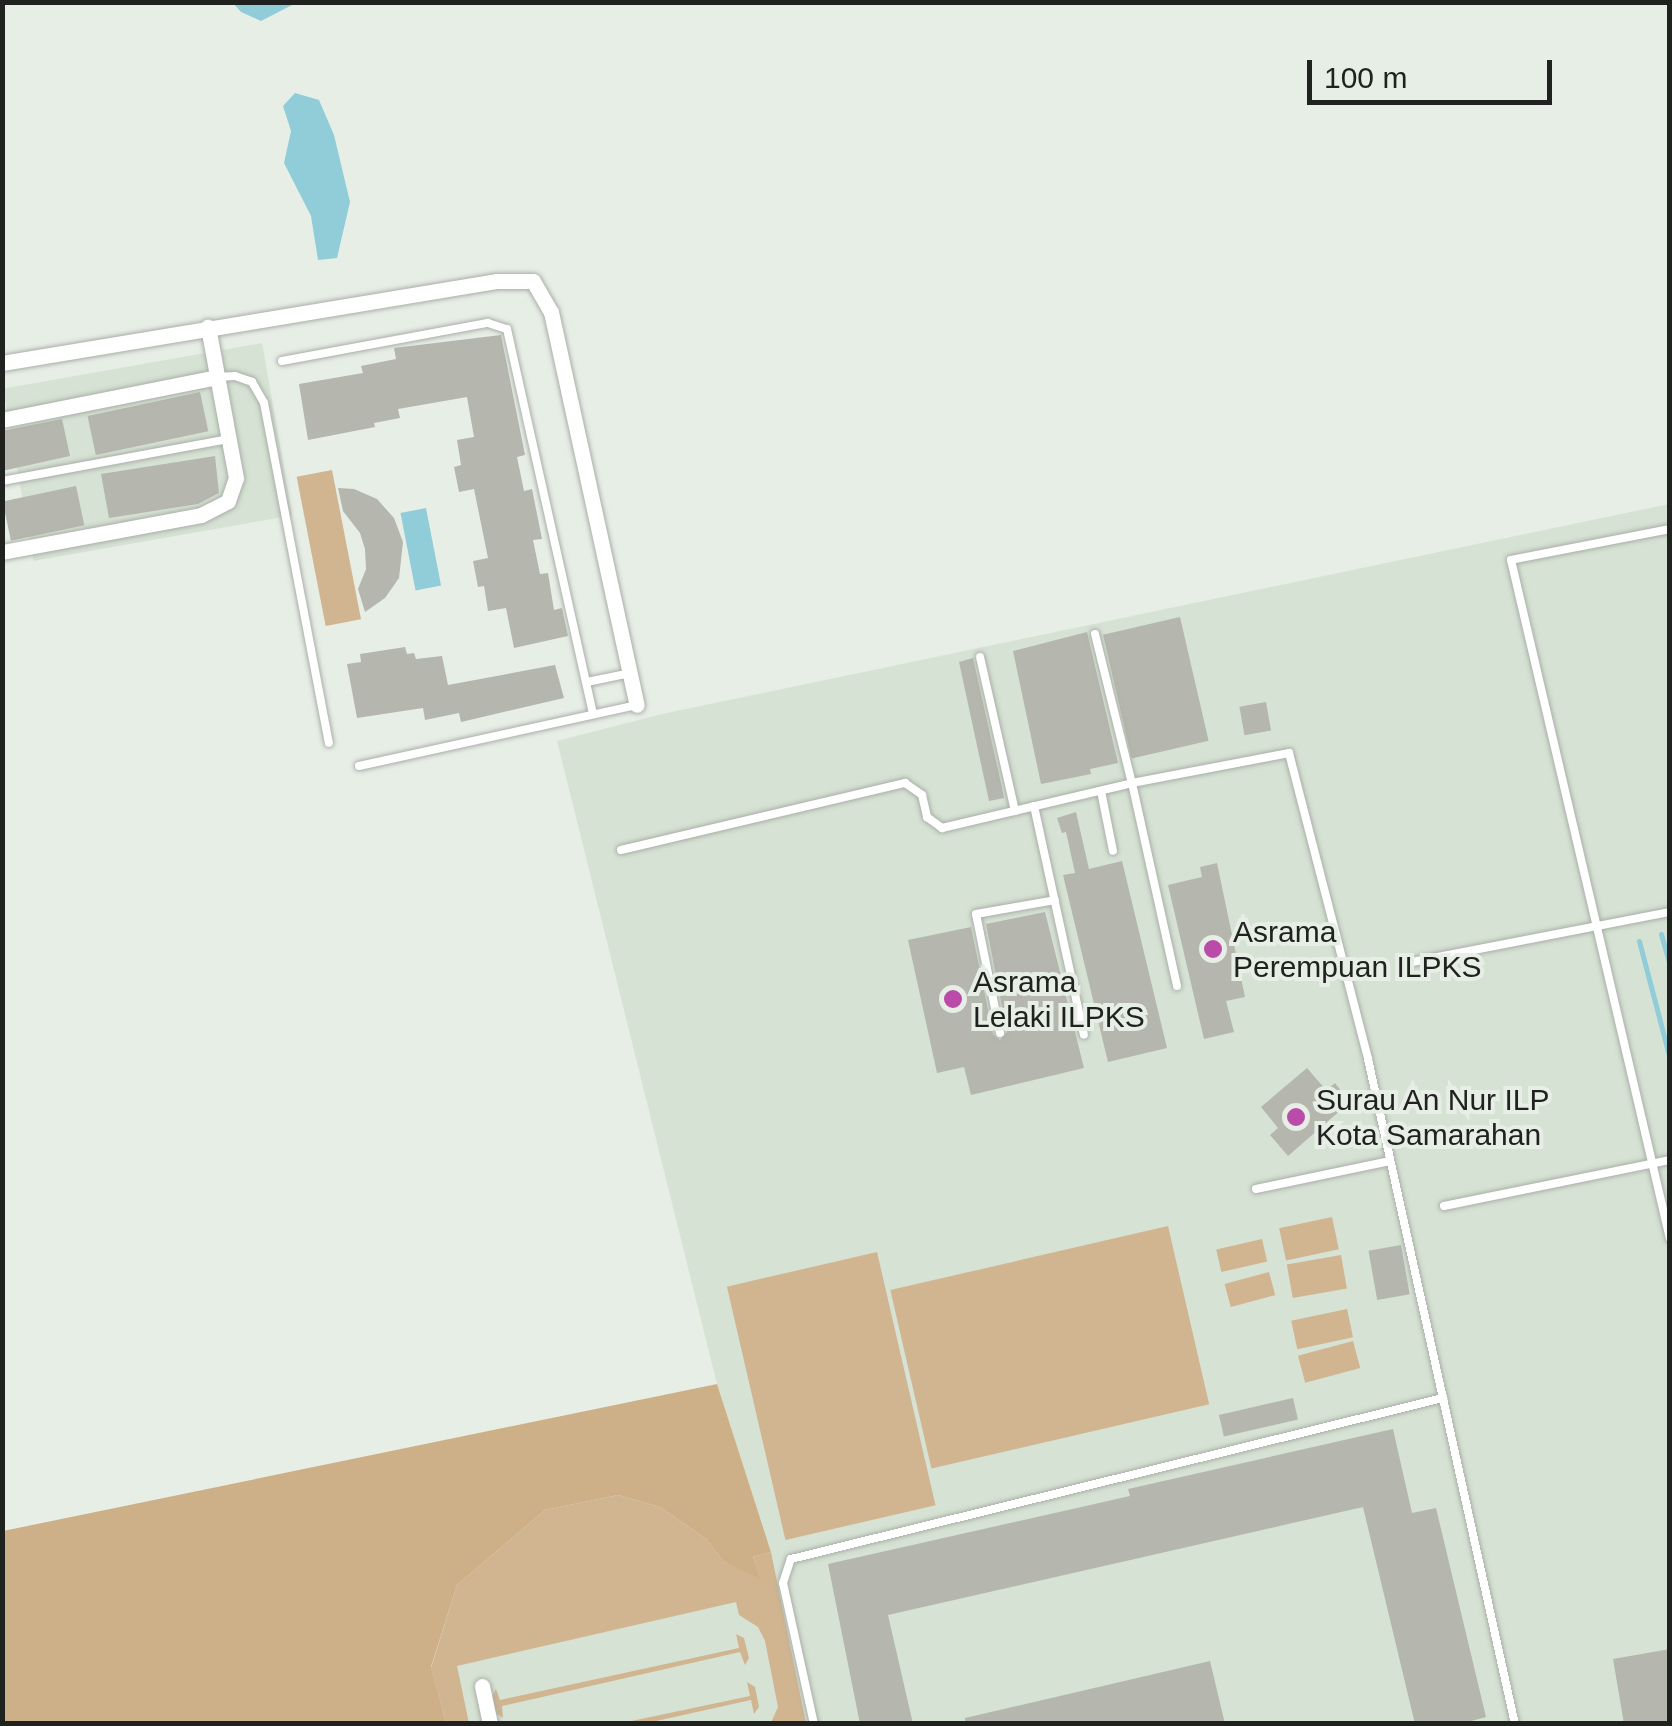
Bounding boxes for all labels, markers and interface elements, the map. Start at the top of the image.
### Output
scale bar [1312,40,1557,102]
text: 100 m [1324,61,1407,94]
place label: Asrama Perempuan ILPKS [1233,914,1481,984]
marker: Asrama Perempuan ILPKS [1202,938,1224,960]
place label: Asrama Lelaki ILPKS [973,964,1145,1034]
marker: Asrama Lelaki ILPKS [942,988,964,1010]
place label: Surau An Nur ILP Kota Samarahan [1316,1082,1551,1152]
marker: Surau An Nur ILP Kota Samarahan [1285,1106,1307,1128]

